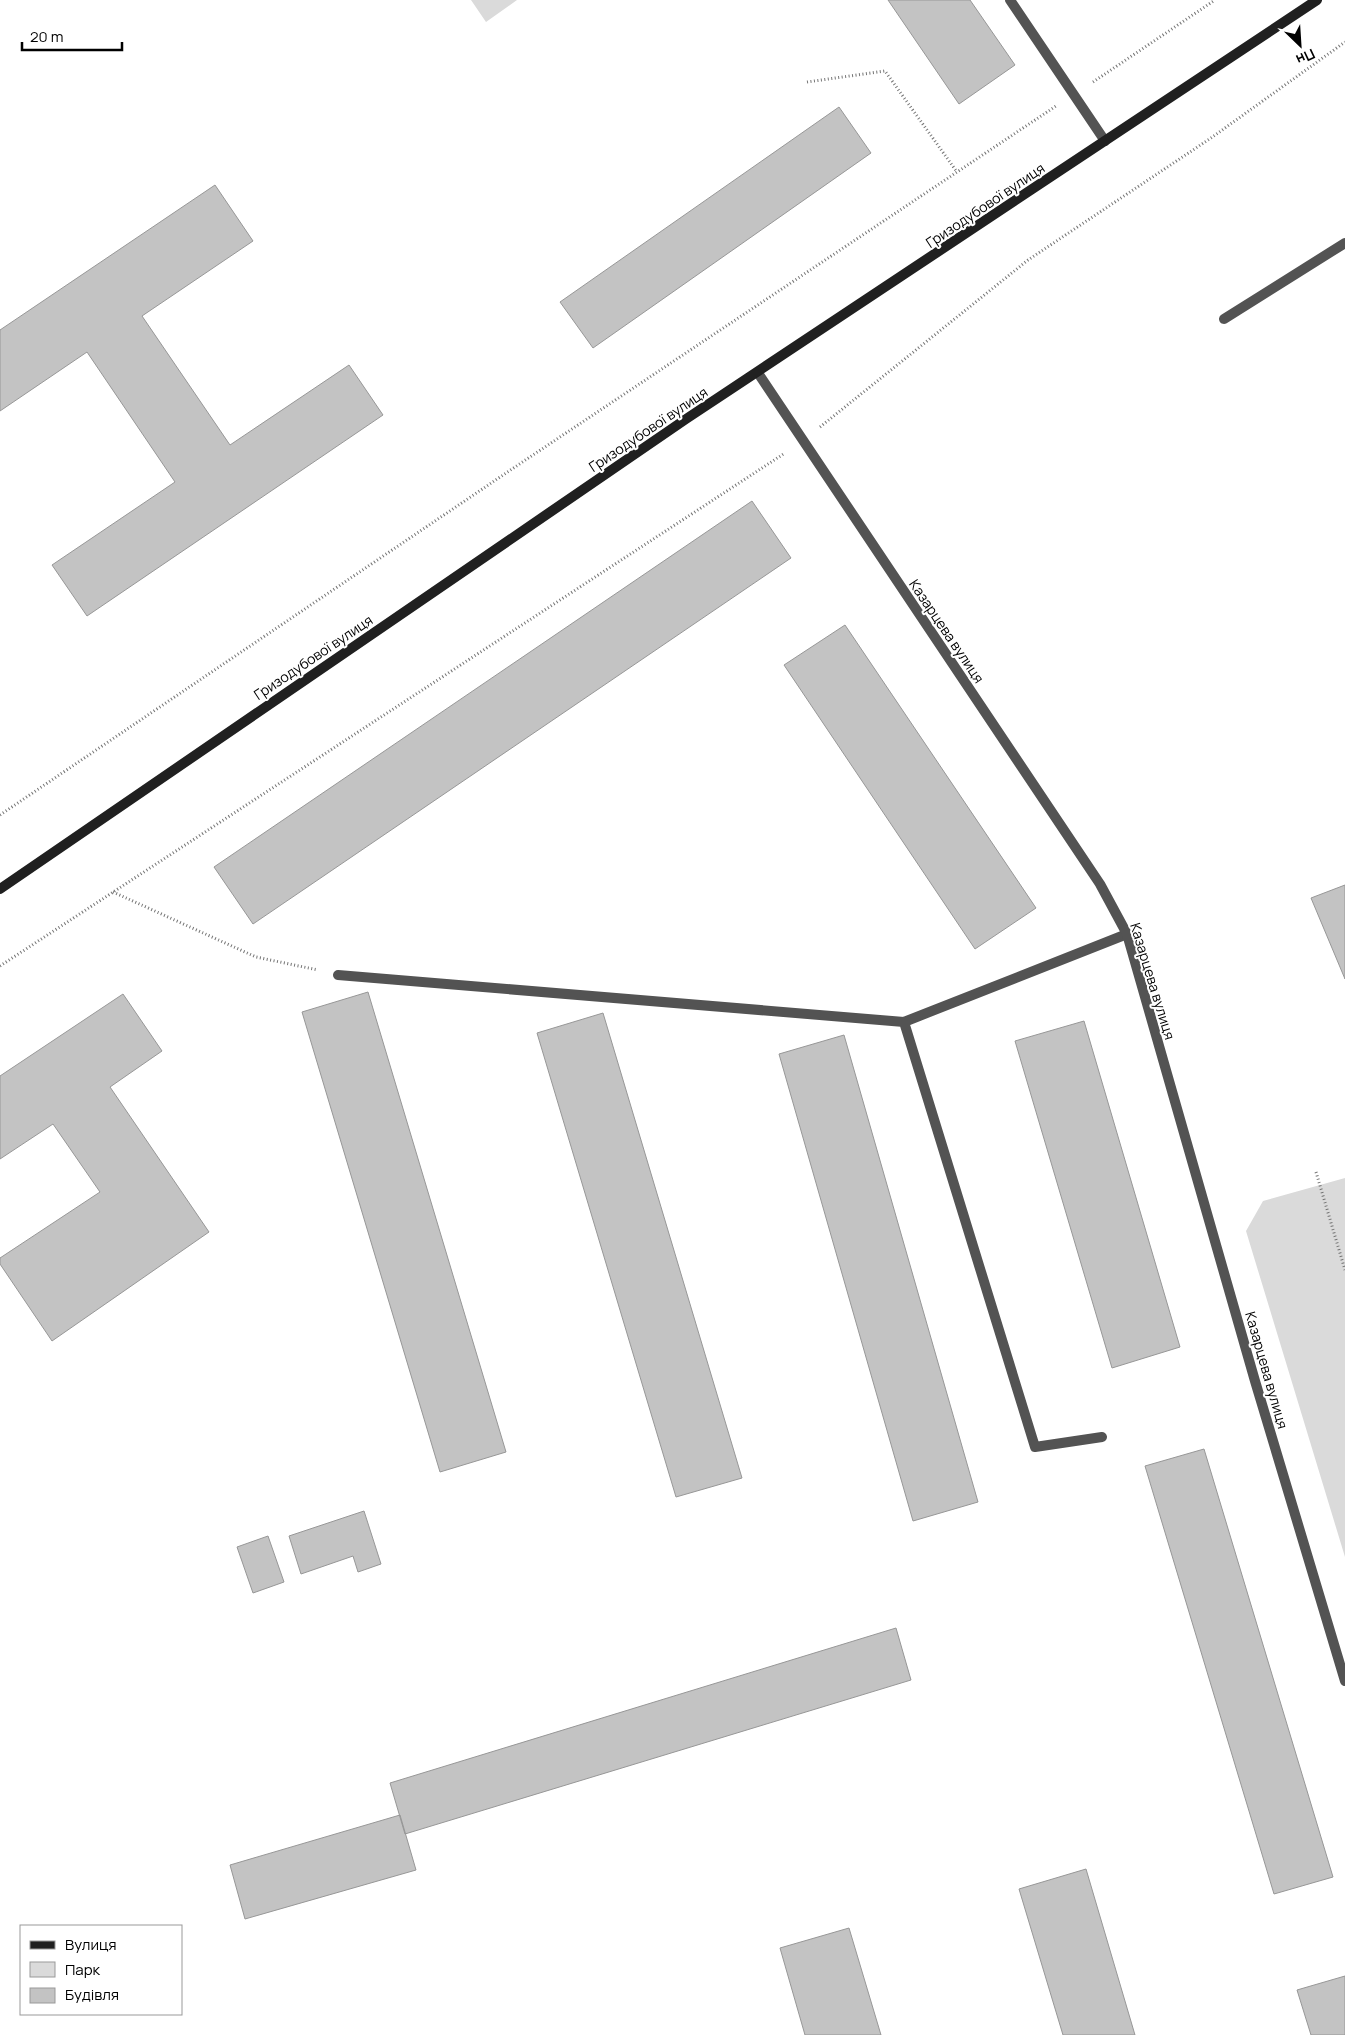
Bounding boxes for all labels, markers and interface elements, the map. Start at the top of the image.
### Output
scale bar [22,20,122,52]
north arrow [1275,20,1325,70]
text: 20 m [30,26,63,47]
text: Пн [1293,45,1318,70]
street label: Гризодубової вулиця [922,158,1048,252]
street label: Гризодубової вулиця [585,382,711,476]
street label: Казарцева вулиця [905,575,989,687]
street label: Гризодубової вулиця [250,610,376,704]
street label: Казарцева вулиця [1126,920,1180,1042]
street label: Казарцева вулиця [1241,1309,1293,1431]
legend [20,1925,182,2015]
text: Вулиця [65,1934,117,1955]
text: Парк [65,1959,101,1980]
text: Будівля [65,1984,119,2005]

